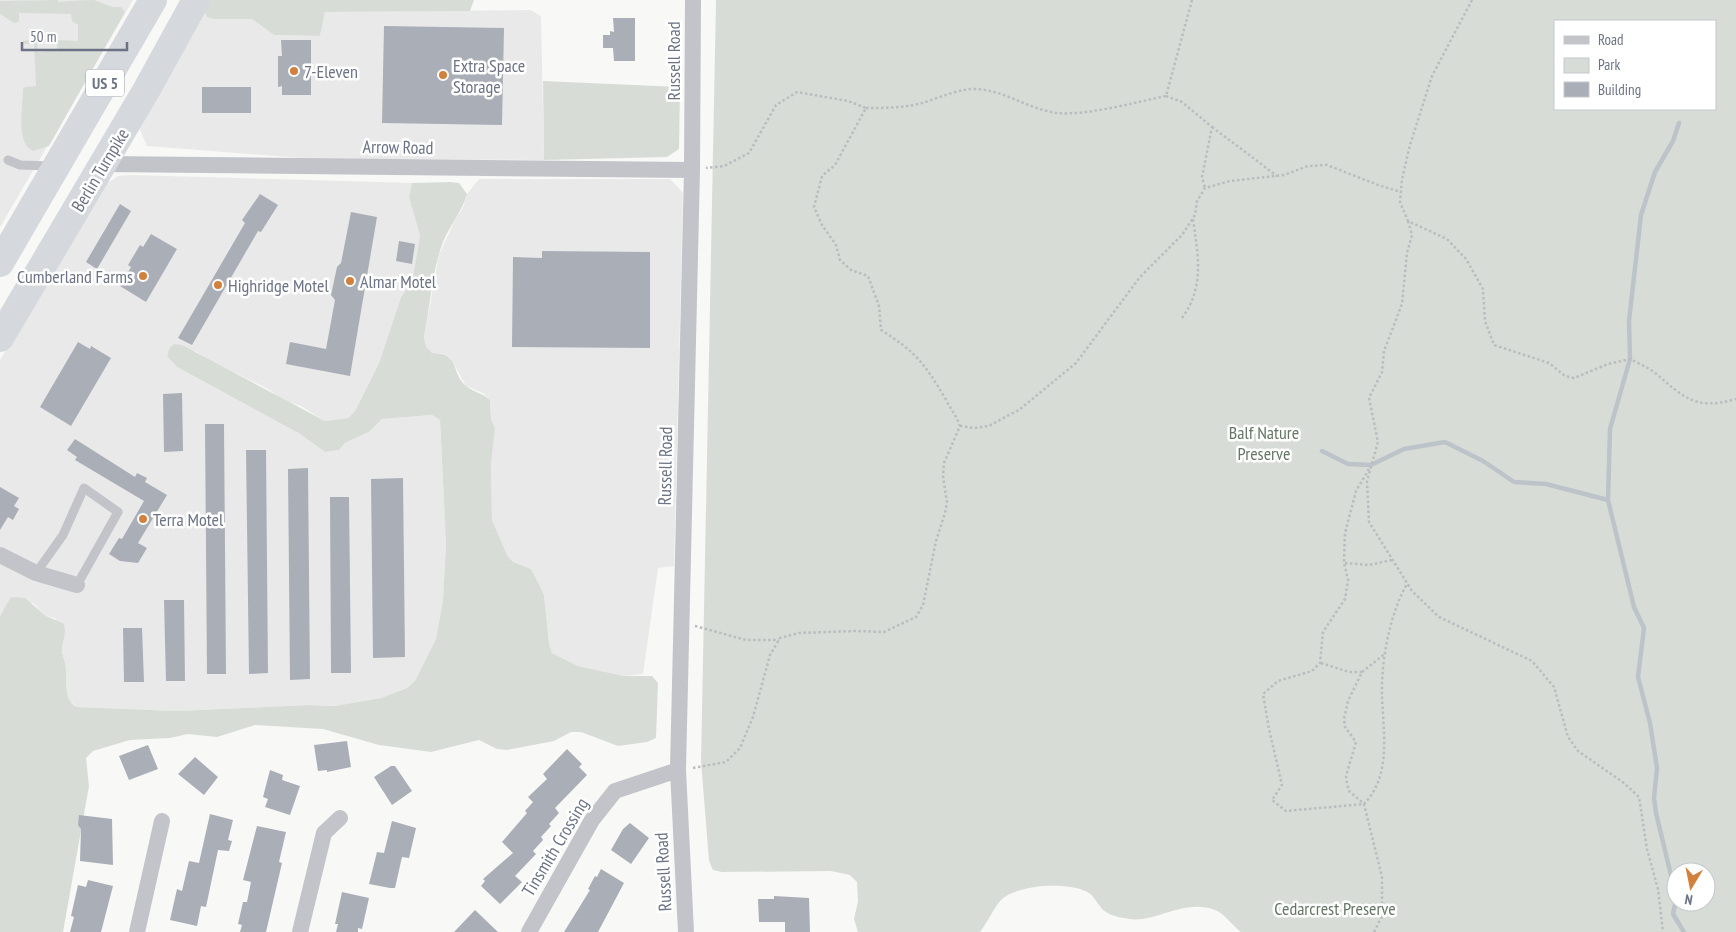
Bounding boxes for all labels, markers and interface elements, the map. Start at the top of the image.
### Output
scale bar [22,20,128,52]
legend [1554,20,1716,110]
street label: Russell Road [662,22,685,100]
text: 50 m [30,27,56,46]
text: Road [1598,30,1624,49]
place label: Extra Space Storage [453,54,525,98]
text: Park [1598,55,1620,74]
place label: 7-Eleven [304,60,358,83]
marker: 7-Eleven [288,65,300,77]
marker: Extra Space Storage [437,69,449,81]
road number: US 5 [86,70,124,96]
text: Building [1598,80,1641,99]
street label: Berlin Turnpike [66,124,134,216]
street label: Arrow Road [362,135,434,159]
place label: Cumberland Farms [17,265,133,288]
marker: Cumberland Farms [137,270,149,282]
place label: Almar Motel [360,270,437,293]
place label: Highridge Motel [228,274,329,297]
marker: Almar Motel [344,275,356,287]
marker: Highridge Motel [212,279,224,291]
park label: Balf Nature Preserve [1229,421,1299,465]
street label: Russell Road [653,426,677,506]
place label: Terra Motel [153,508,224,531]
marker: Terra Motel [137,513,149,525]
street label: Tinsmith Crossing [517,794,593,900]
street label: Russell Road [649,832,677,912]
north arrow [1666,862,1716,912]
text: N [1683,890,1694,909]
park label: Cedarcrest Preserve [1274,897,1396,920]

